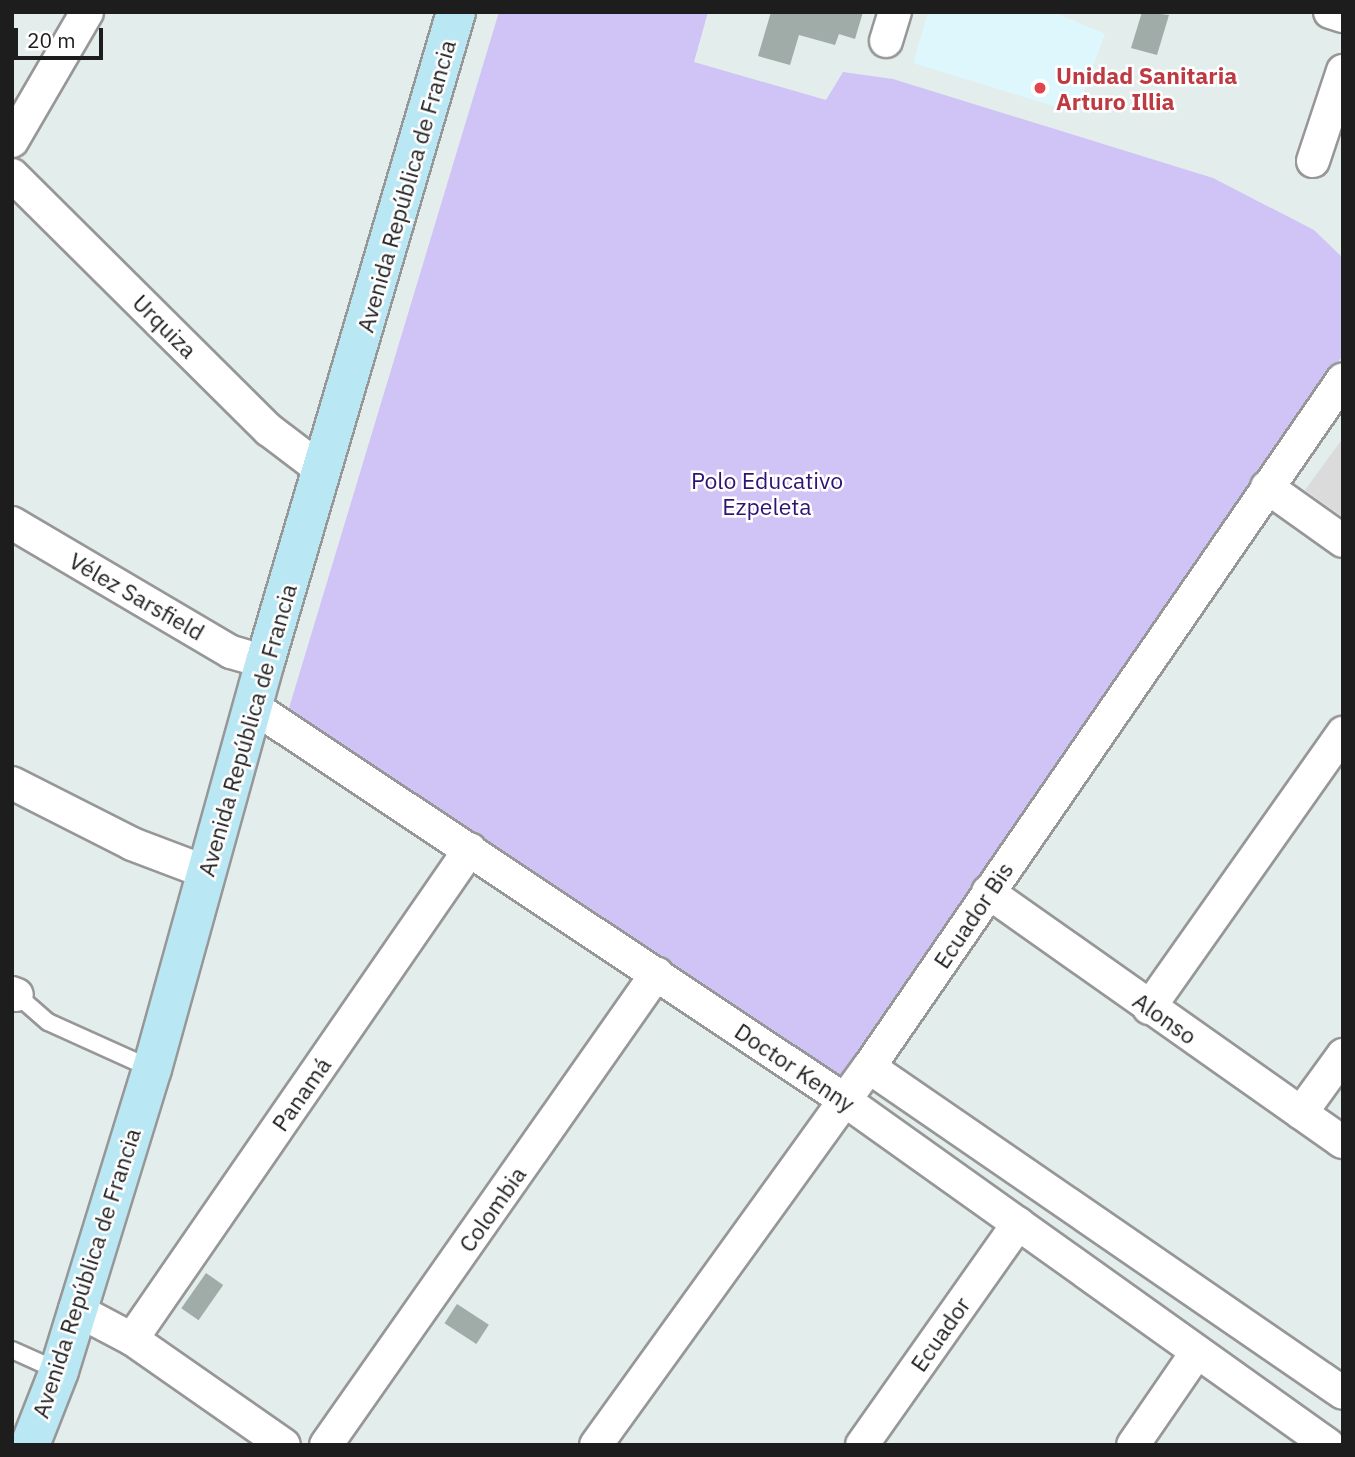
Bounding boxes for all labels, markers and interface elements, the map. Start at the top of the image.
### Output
scale bar [18,14,107,58]
text: 20 m [27,26,76,54]
street label: Avenida República de Francia [351,37,461,335]
place label: Unidad Sanitaria Arturo Illia [1056,61,1237,115]
marker: Unidad Sanitaria Arturo Illia [1030,78,1050,98]
street label: Urquiza [127,288,203,364]
park label: Polo Educativo Ezpeleta [691,466,843,520]
street label: Vélez Sarsfield [65,546,209,646]
street label: Avenida República de Francia [192,581,302,879]
street label: Ecuador Bis [927,857,1019,973]
street label: Alonso [1128,986,1202,1050]
street label: Doctor Kenny [730,1017,860,1117]
street label: Panamá [266,1052,336,1136]
street label: Avenida República de Francia [26,1125,146,1421]
street label: Colombia [453,1161,531,1257]
street label: Ecuador [904,1291,976,1377]

